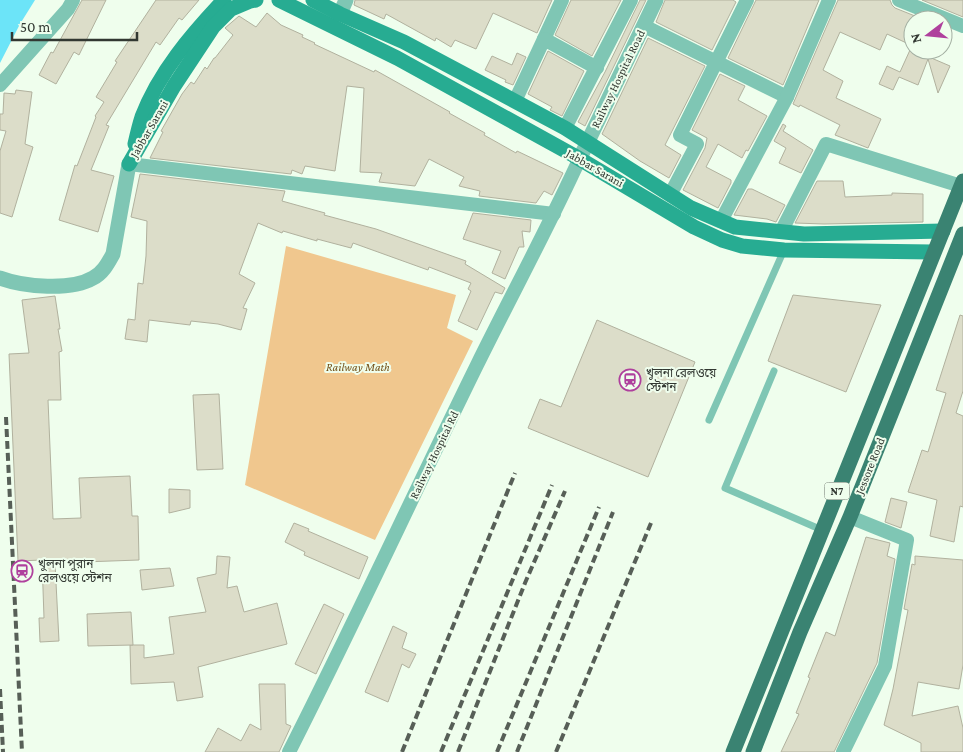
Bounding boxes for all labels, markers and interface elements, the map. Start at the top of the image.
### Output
scale bar [12,10,138,42]
north arrow [903,10,953,60]
text: 50 m [20,19,50,35]
street label: Railway Hospital Road [588,27,648,130]
text: N [906,31,925,45]
street label: Jabbar Sarani [126,98,171,161]
street label: Jabbar Sarani [563,145,626,190]
park label: Railway Math [326,360,390,374]
place label: খুলনা রেলওয়ে স্টেশন [646,366,717,394]
station icon: খুলনা রেলওয়ে স্টেশন [618,368,642,392]
street label: Railway Hospital Rd [407,408,462,501]
street label: Jessore Road [852,435,888,497]
road number: N7 [824,482,850,500]
place label: খুলনা পুরান রেলওয়ে স্টেশন [38,557,113,585]
station icon: খুলনা পুরান রেলওয়ে স্টেশন [10,559,34,583]

